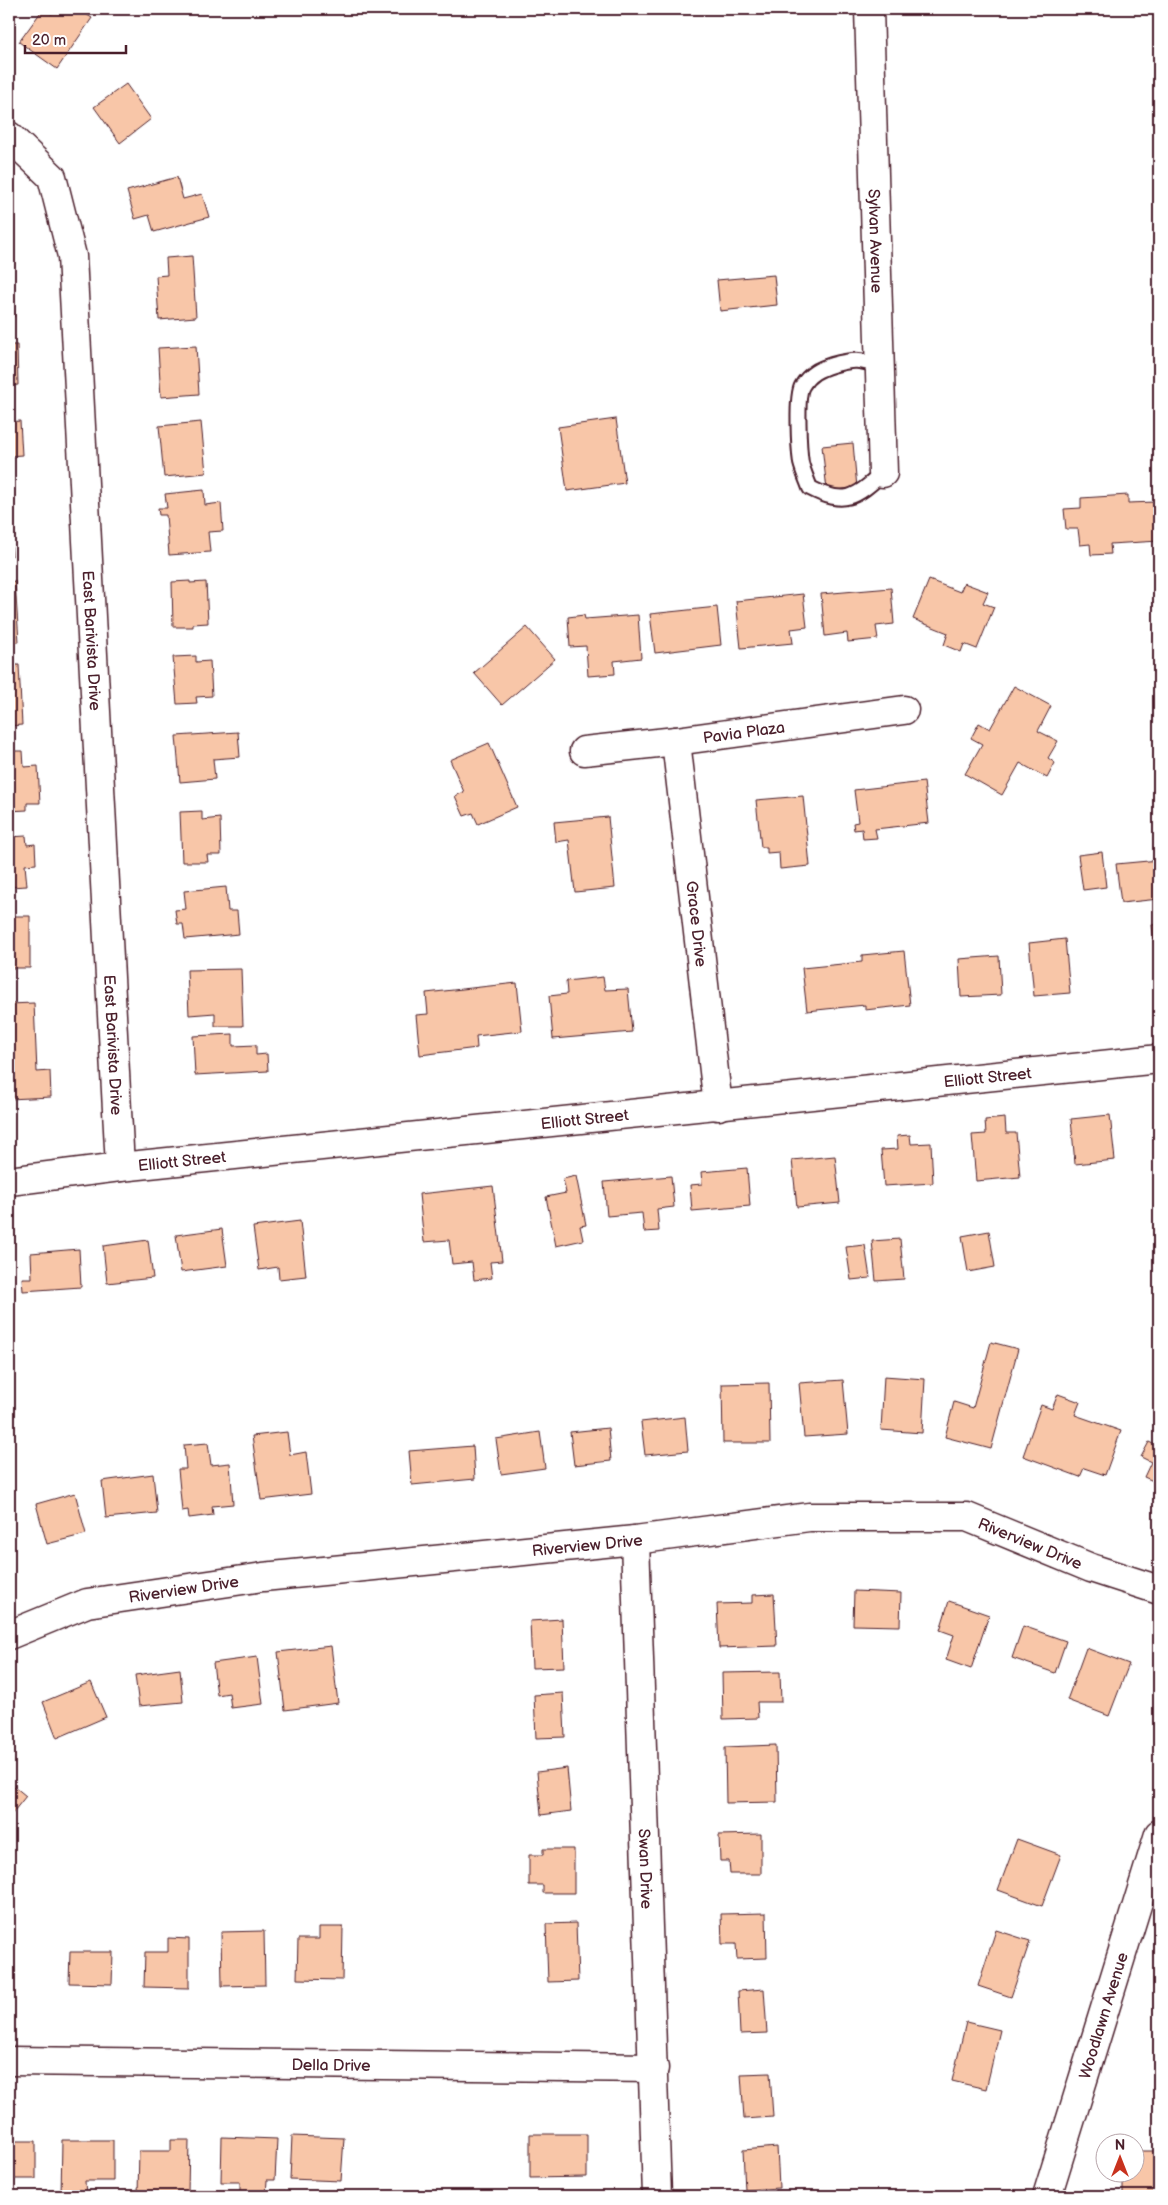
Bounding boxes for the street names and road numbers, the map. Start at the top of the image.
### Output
street label: Sylvan Avenue [863,189,886,294]
street label: East Barivista Drive [78,570,104,712]
street label: Pavia Plaza [702,718,786,748]
street label: Grace Drive [681,880,710,969]
street label: East Barivista Drive [99,974,125,1116]
street label: Elliott Street [943,1064,1033,1092]
street label: Elliott Street [540,1106,630,1134]
street label: Elliott Street [137,1148,227,1176]
street label: Riverview Drive [975,1515,1085,1575]
street label: Riverview Drive [531,1531,644,1561]
street label: Riverview Drive [128,1573,241,1608]
street label: Swan Drive [634,1828,655,1910]
street label: Woodlawn Avenue [1076,1950,1133,2081]
street label: Della Drive [291,2056,371,2076]

